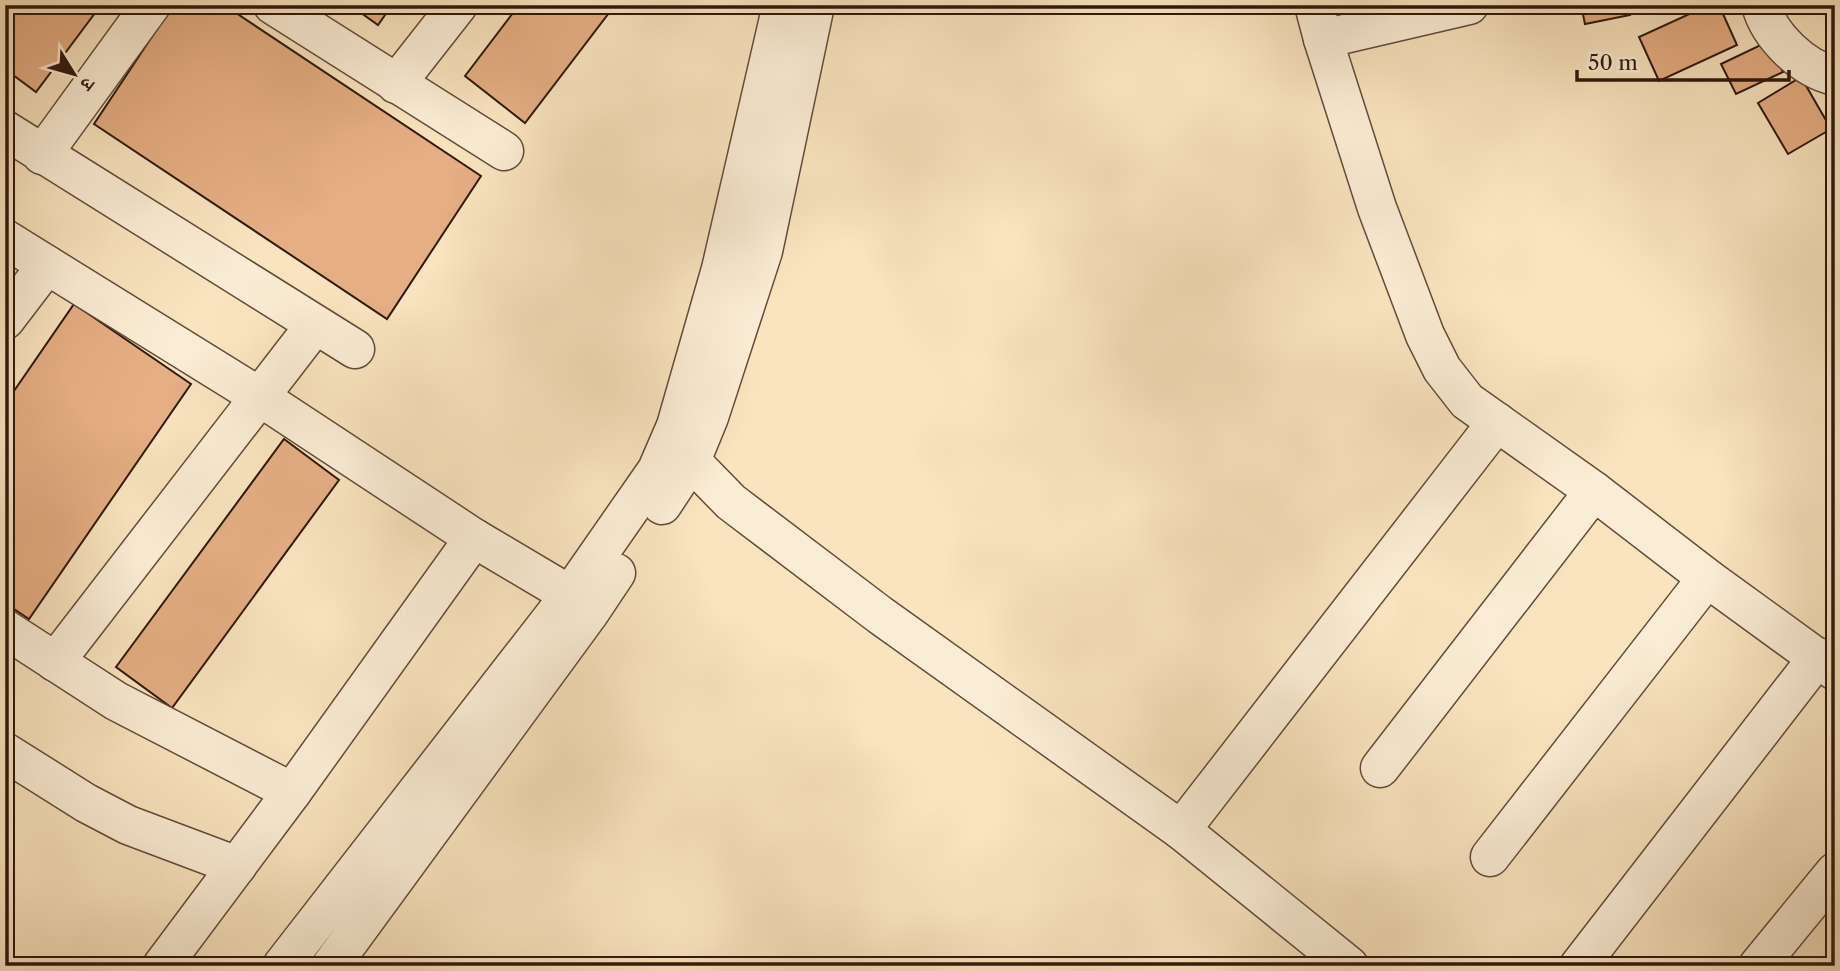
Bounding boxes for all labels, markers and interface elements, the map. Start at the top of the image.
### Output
north arrow [38,38,108,108]
scale bar [1577,38,1789,82]
text: 50 m [1588,50,1638,75]
text: उ [74,72,100,96]

